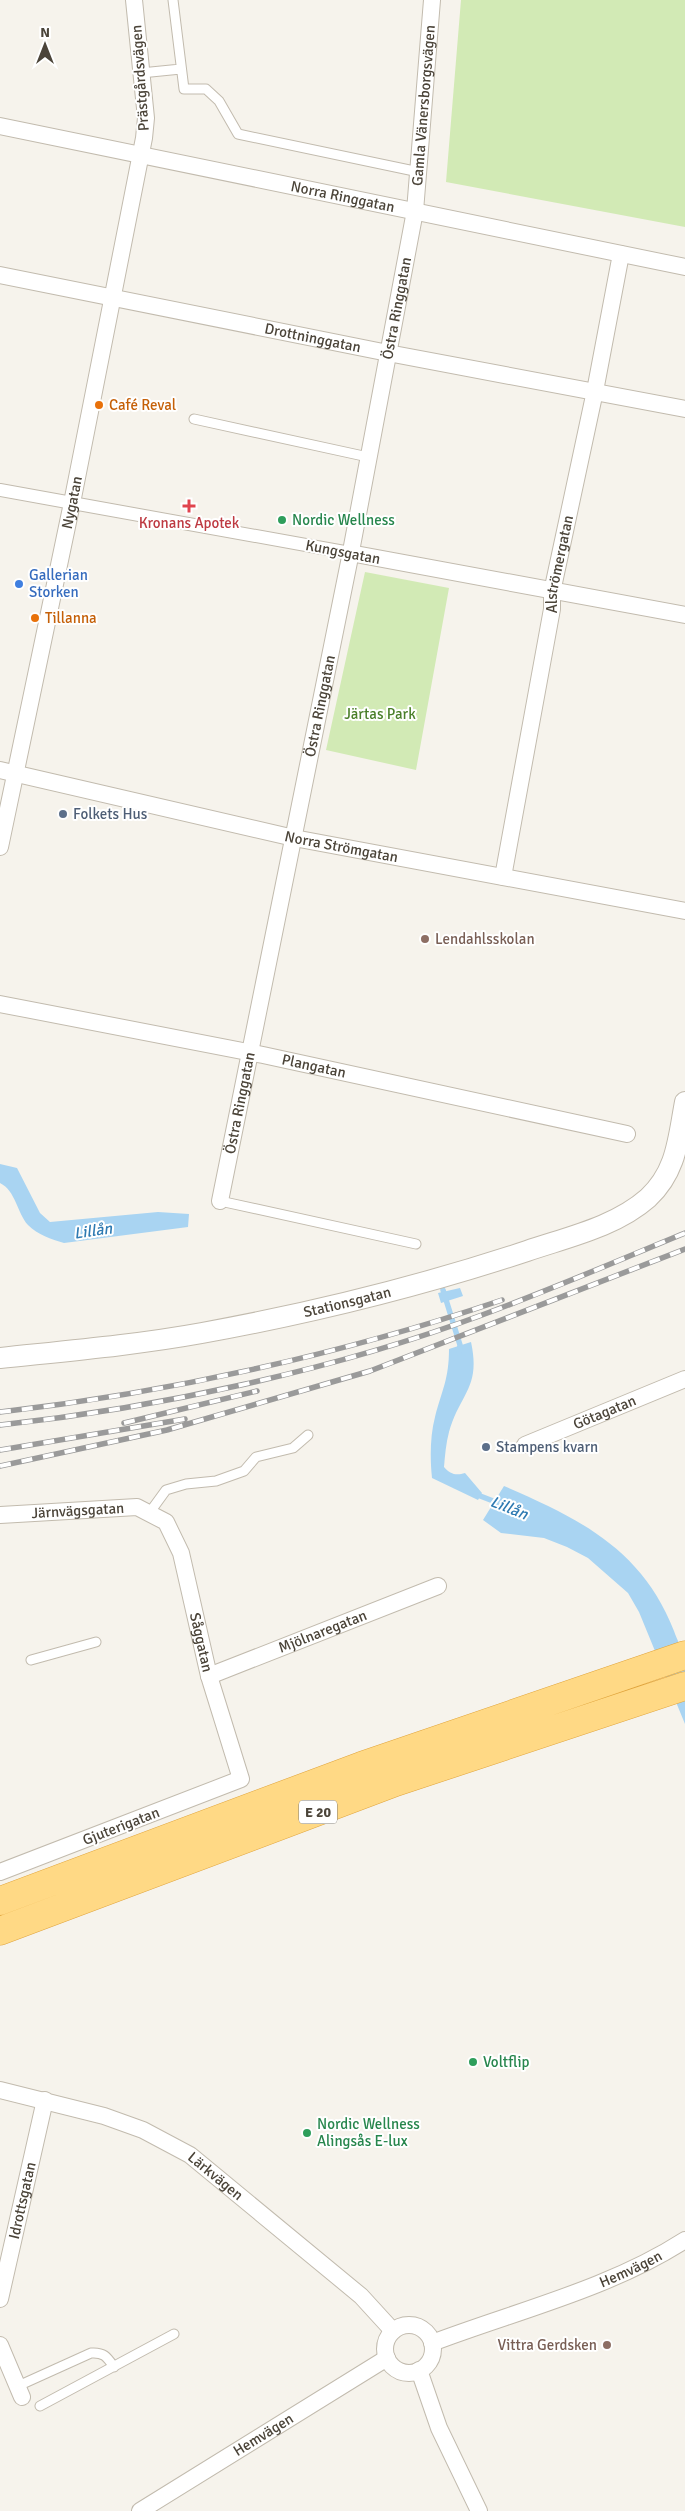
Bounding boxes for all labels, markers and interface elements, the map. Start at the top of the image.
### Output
north arrow [20,20,70,70]
text: N [40,24,50,41]
street label: Prästgårdsvägen [127,24,153,132]
street label: Gamla Vänersborgsvägen [408,24,439,187]
street label: Norra Ringgatan [289,177,396,216]
street label: Östra Ringgatan [378,256,415,361]
street label: Drottninggatan [263,319,363,356]
place label: Café Reval [109,396,176,414]
marker: Café Reval [93,399,105,411]
street label: Nygatan [58,474,86,531]
marker: Kronans Apotek [183,500,195,512]
place label: Nordic Wellness [292,511,395,529]
street label: Alströmergatan [543,513,577,613]
place label: Kronans Apotek [139,514,240,532]
marker: Nordic Wellness [276,514,288,526]
street label: Kungsgatan [304,536,382,568]
place label: Gallerian Storken [29,566,88,601]
marker: Gallerian Storken [13,578,25,590]
place label: Tillanna [45,609,97,627]
marker: Tillanna [29,612,41,624]
street label: Östra Ringgatan [301,653,339,759]
park label: Järtas Park [344,705,416,723]
place label: Folkets Hus [73,805,148,823]
marker: Folkets Hus [57,808,69,820]
street label: Norra Strömgatan [283,827,400,866]
place label: Lendahlsskolan [435,930,535,948]
marker: Lendahlsskolan [419,933,431,945]
street label: Östra Ringgatan [221,1050,259,1156]
street label: Plangatan [280,1050,348,1082]
water label: Lillån [73,1218,115,1244]
street label: Stationsgatan [302,1283,393,1321]
street label: Götagatan [570,1391,639,1433]
place label: Stampens kvarn [496,1438,598,1456]
marker: Stampens kvarn [480,1441,492,1453]
water label: Lillån [487,1492,532,1525]
street label: Järnvägsgatan [31,1499,125,1522]
street label: Mjölnaregatan [276,1606,369,1657]
street label: Såggatan [186,1611,217,1674]
road number: E 20 [299,1800,337,1824]
street label: Gjuterigatan [80,1803,162,1849]
place label: Voltflip [483,2053,530,2071]
marker: Voltflip [467,2056,479,2068]
place label: Nordic Wellness Alingsås E-lux [317,2115,420,2150]
marker: Nordic Wellness Alingsås E-lux [301,2127,313,2139]
street label: Lärkvägen [184,2148,247,2204]
street label: Idrottsgatan [5,2160,40,2241]
street label: Hemvägen [597,2247,665,2291]
place label: Vittra Gerdsken [498,2336,597,2354]
marker: Vittra Gerdsken [601,2339,613,2351]
street label: Hemvägen [230,2409,297,2460]

